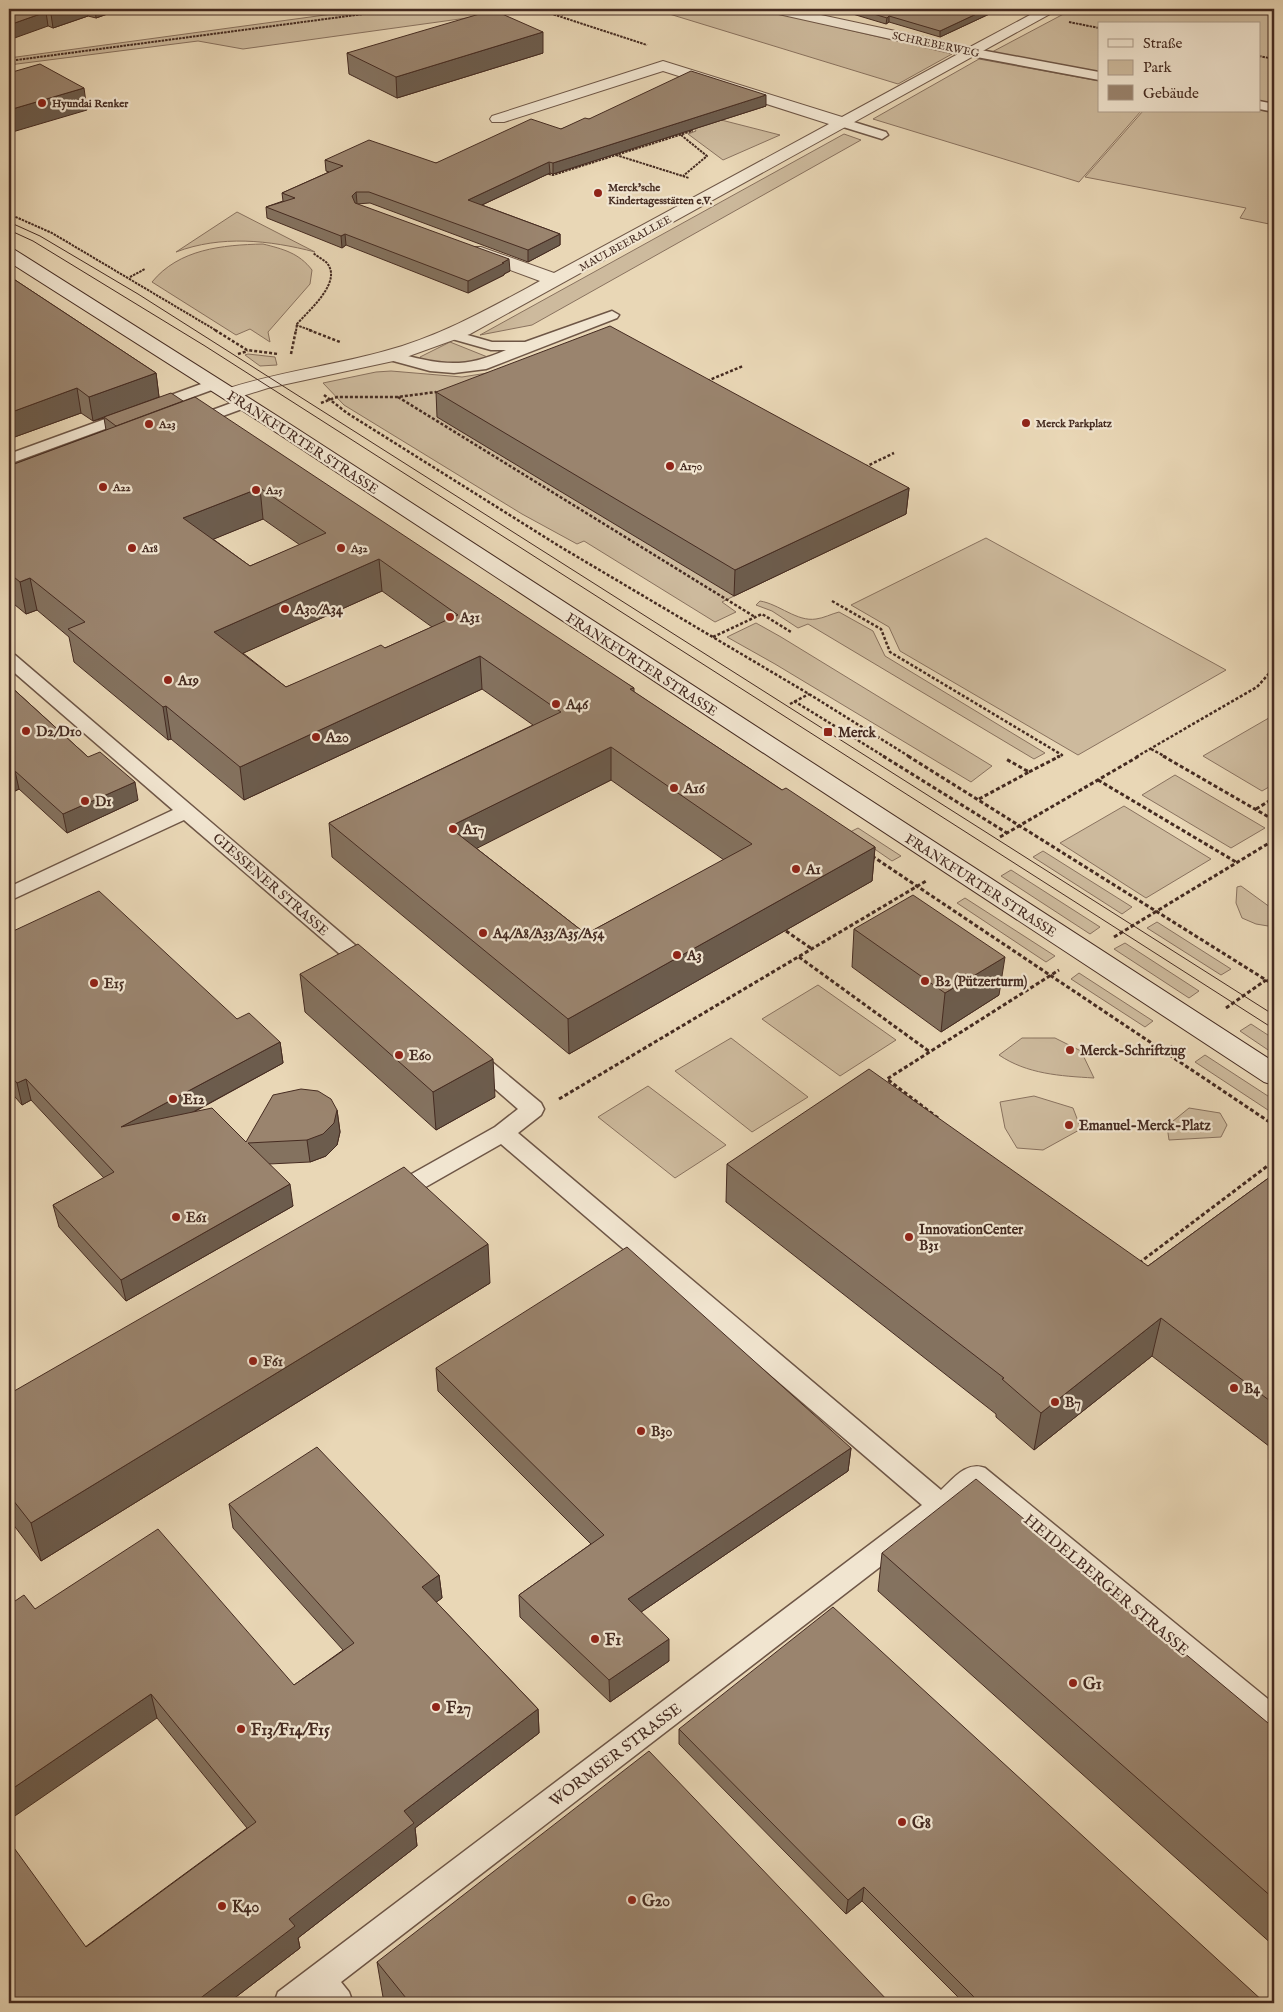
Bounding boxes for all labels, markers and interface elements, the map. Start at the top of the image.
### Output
legend [1098,22,1260,112]
street label: SCHREBERWEG [891,29,981,61]
text: Straße [1143,34,1183,53]
text: Park [1143,58,1173,77]
text: Gebäude [1143,84,1199,103]
marker: Hyundai Renker [36,97,48,109]
place label: Hyundai Renker [52,97,129,111]
place label: Merck'sche Kindertagesstätten e.V. [608,181,713,208]
marker: Merck'sche Kindertagesstätten e.V. [592,187,604,199]
street label: MAULBEERALLEE [577,212,675,275]
street label: FRANKFURTER STRASSE [223,387,382,499]
marker: Merck Parkplatz [1020,417,1032,429]
place label: Merck Parkplatz [1036,417,1113,431]
marker: A23 [143,418,155,430]
place label: A23 [158,418,176,432]
marker: A170 [664,460,676,472]
place label: A170 [679,460,703,474]
marker: A22 [97,481,109,493]
place label: A22 [112,481,132,495]
marker: A25 [250,484,262,496]
place label: A25 [265,484,283,498]
marker: A18 [126,542,138,554]
place label: A18 [141,542,158,556]
marker: A32 [335,542,347,554]
place label: A32 [350,542,369,556]
place label: A30/A34 [294,601,344,619]
marker: A30/A34 [279,603,291,615]
place label: A31 [459,609,480,627]
street label: FRANKFURTER STRASSE [562,609,721,721]
marker: A31 [444,611,456,623]
place label: A19 [177,672,199,690]
marker: A19 [162,674,174,686]
place label: A46 [565,696,589,714]
marker: A46 [550,698,562,710]
place label: D2/D10 [36,723,82,741]
place label: Merck [838,724,877,742]
marker: D2/D10 [20,725,32,737]
marker: Merck [822,726,834,738]
place label: A20 [325,729,349,747]
marker: A20 [310,731,322,743]
place label: A16 [683,780,706,798]
marker: A16 [668,782,680,794]
place label: D1 [95,793,111,811]
marker: D1 [79,795,91,807]
place label: A17 [462,821,485,839]
marker: A17 [447,823,459,835]
street label: GIESSENER STRASSE [209,829,332,940]
street label: FRANKFURTER STRASSE [901,830,1060,942]
place label: A1 [805,861,821,879]
marker: A1 [790,863,802,875]
place label: A4/A8/A33/A35/A54 [492,925,606,943]
marker: A4/A8/A33/A35/A54 [477,927,489,939]
place label: A3 [686,947,702,965]
marker: A3 [671,949,683,961]
place label: B2 (Pützerturm) [935,973,1028,991]
place label: E15 [104,975,124,993]
marker: B2 (Pützerturm) [919,975,931,987]
marker: E15 [88,977,100,989]
place label: Merck-Schriftzug [1080,1042,1187,1060]
marker: Merck-Schriftzug [1064,1044,1076,1056]
place label: E60 [409,1047,432,1065]
marker: E60 [393,1049,405,1061]
place label: E12 [183,1091,205,1109]
marker: E12 [167,1093,179,1105]
place label: Emanuel-Merck-Platz [1079,1117,1211,1135]
marker: Emanuel-Merck-Platz [1063,1119,1075,1131]
place label: E61 [186,1209,207,1227]
marker: E61 [170,1211,182,1223]
place label: InnovationCenter B31 [919,1221,1024,1255]
marker: InnovationCenter B31 [903,1231,915,1243]
place label: F61 [263,1353,283,1371]
marker: F61 [247,1355,259,1367]
place label: B4 [1244,1380,1261,1398]
marker: B4 [1228,1382,1240,1394]
place label: B7 [1065,1394,1081,1412]
marker: B7 [1049,1396,1061,1408]
place label: B30 [651,1423,672,1441]
marker: B30 [635,1425,647,1437]
street label: HEIDELBERGER STRASSE [1019,1510,1193,1661]
place label: F1 [605,1631,621,1651]
marker: F1 [589,1633,601,1645]
place label: G1 [1083,1675,1102,1695]
marker: G1 [1067,1677,1079,1689]
place label: F27 [446,1699,471,1719]
street label: WORMSER STRASSE [546,1699,686,1812]
marker: F27 [430,1701,442,1713]
place label: F13/F14/F15 [251,1721,330,1741]
marker: F13/F14/F15 [235,1723,247,1735]
place label: G8 [912,1814,931,1834]
marker: G8 [896,1816,908,1828]
place label: G20 [642,1892,670,1912]
marker: G20 [626,1894,638,1906]
place label: K40 [232,1898,259,1918]
marker: K40 [216,1900,228,1912]

